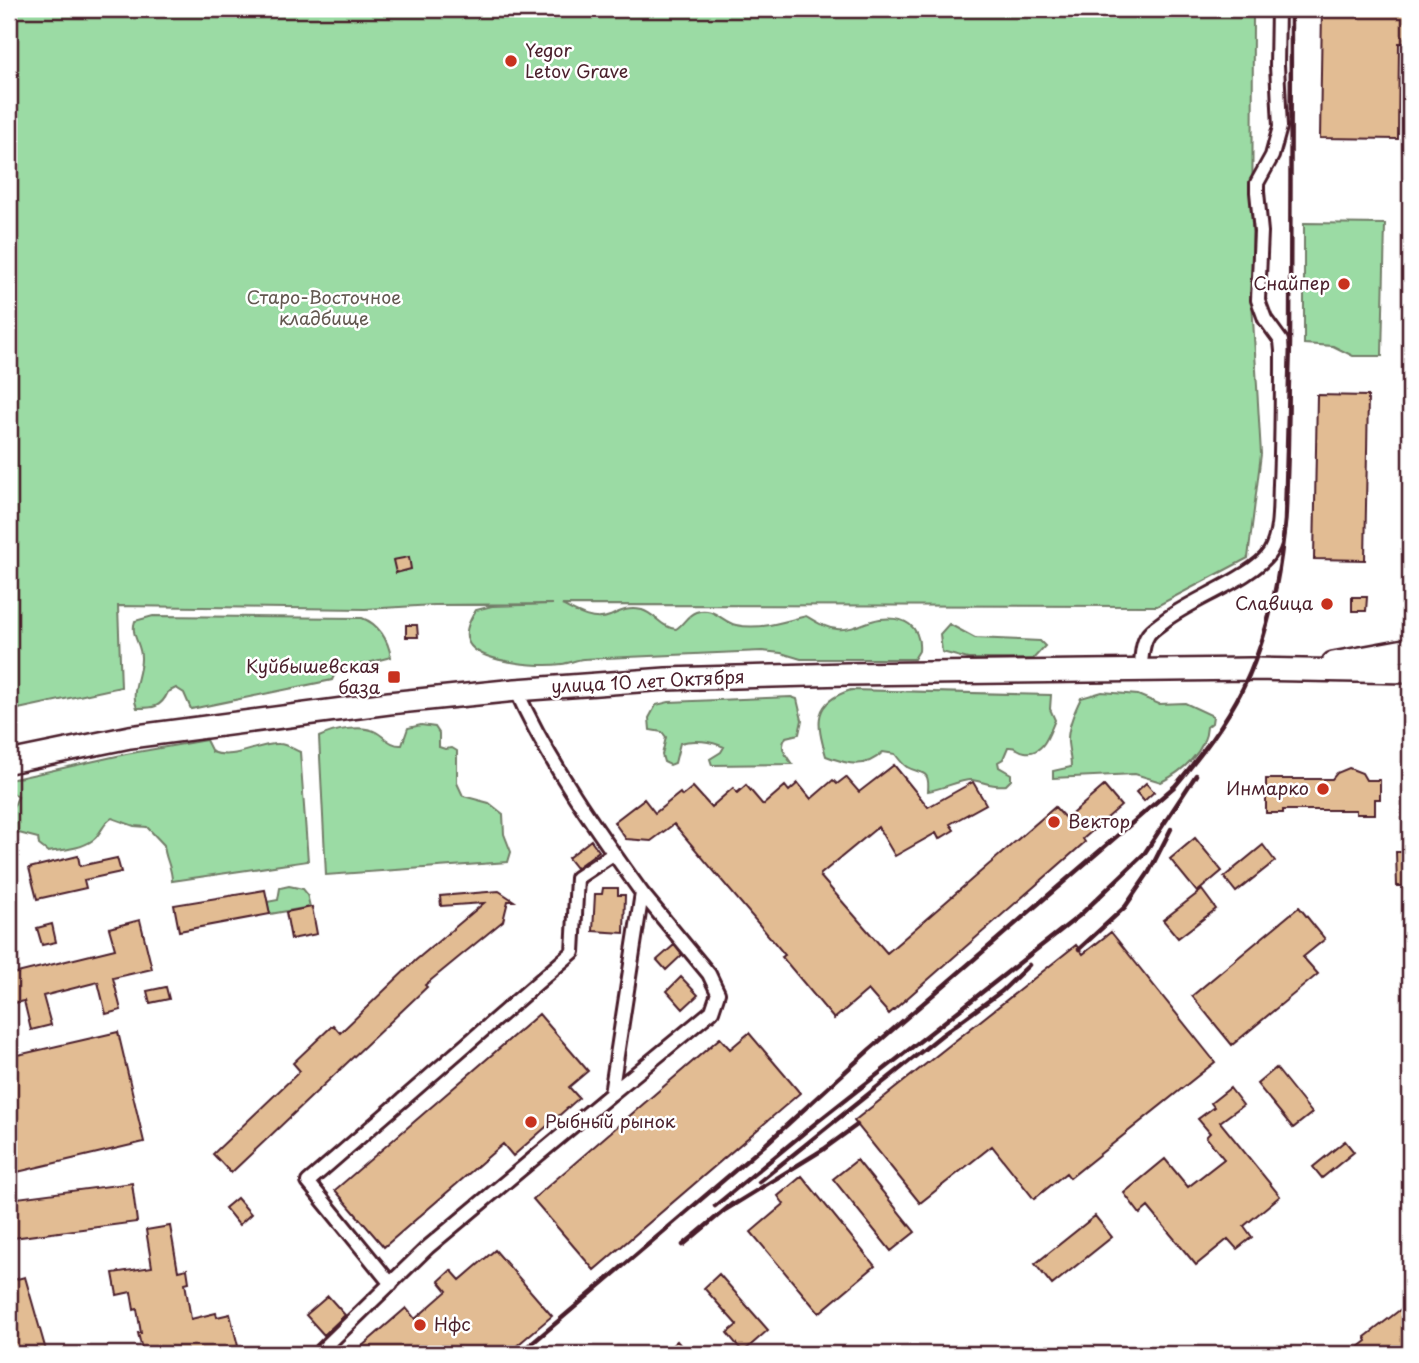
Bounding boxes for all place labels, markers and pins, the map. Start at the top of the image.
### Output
place label: Yegor Letov Grave [525,36,628,84]
marker: Yegor Letov Grave [503,53,519,69]
place label: Снайпер [1253,269,1330,296]
marker: Снайпер [1336,276,1352,292]
place label: Славица [1235,589,1314,616]
marker: Славица [1319,596,1335,612]
place label: Куйбышевская база [246,652,381,700]
marker: Куйбышевская база [386,669,402,685]
place label: Инмарко [1226,774,1309,801]
marker: Инмарко [1315,781,1331,797]
place label: Вектор [1068,807,1130,834]
marker: Вектор [1046,814,1062,830]
place label: Рыбный рынок [545,1107,676,1134]
marker: Рыбный рынок [523,1114,539,1130]
place label: Нфс [434,1310,471,1337]
marker: Нфс [412,1317,428,1333]

